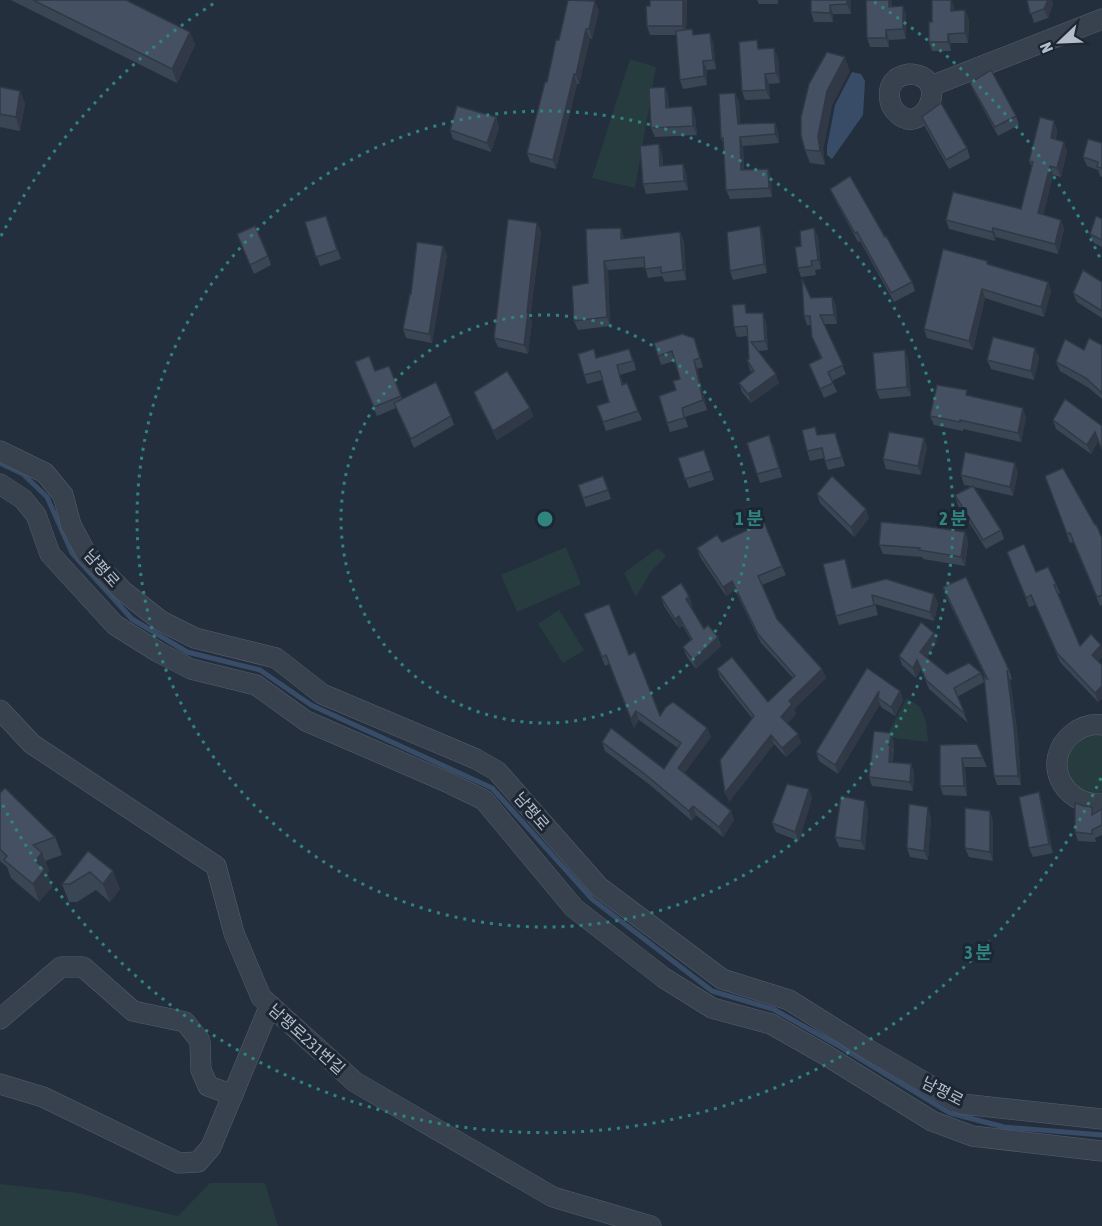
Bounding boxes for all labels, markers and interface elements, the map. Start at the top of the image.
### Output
north arrow [1030,12,1090,72]
text: N [1036,40,1056,56]
text: 1 분 [735,508,763,529]
text: 2 분 [939,508,967,529]
centre of rings [535,509,555,529]
street label: 남평로 [81,546,124,591]
street label: 남평로 [511,788,553,834]
text: 3 분 [964,942,992,963]
street label: 남평로231번길 [265,1000,349,1078]
street label: 남평로 [919,1073,967,1109]

